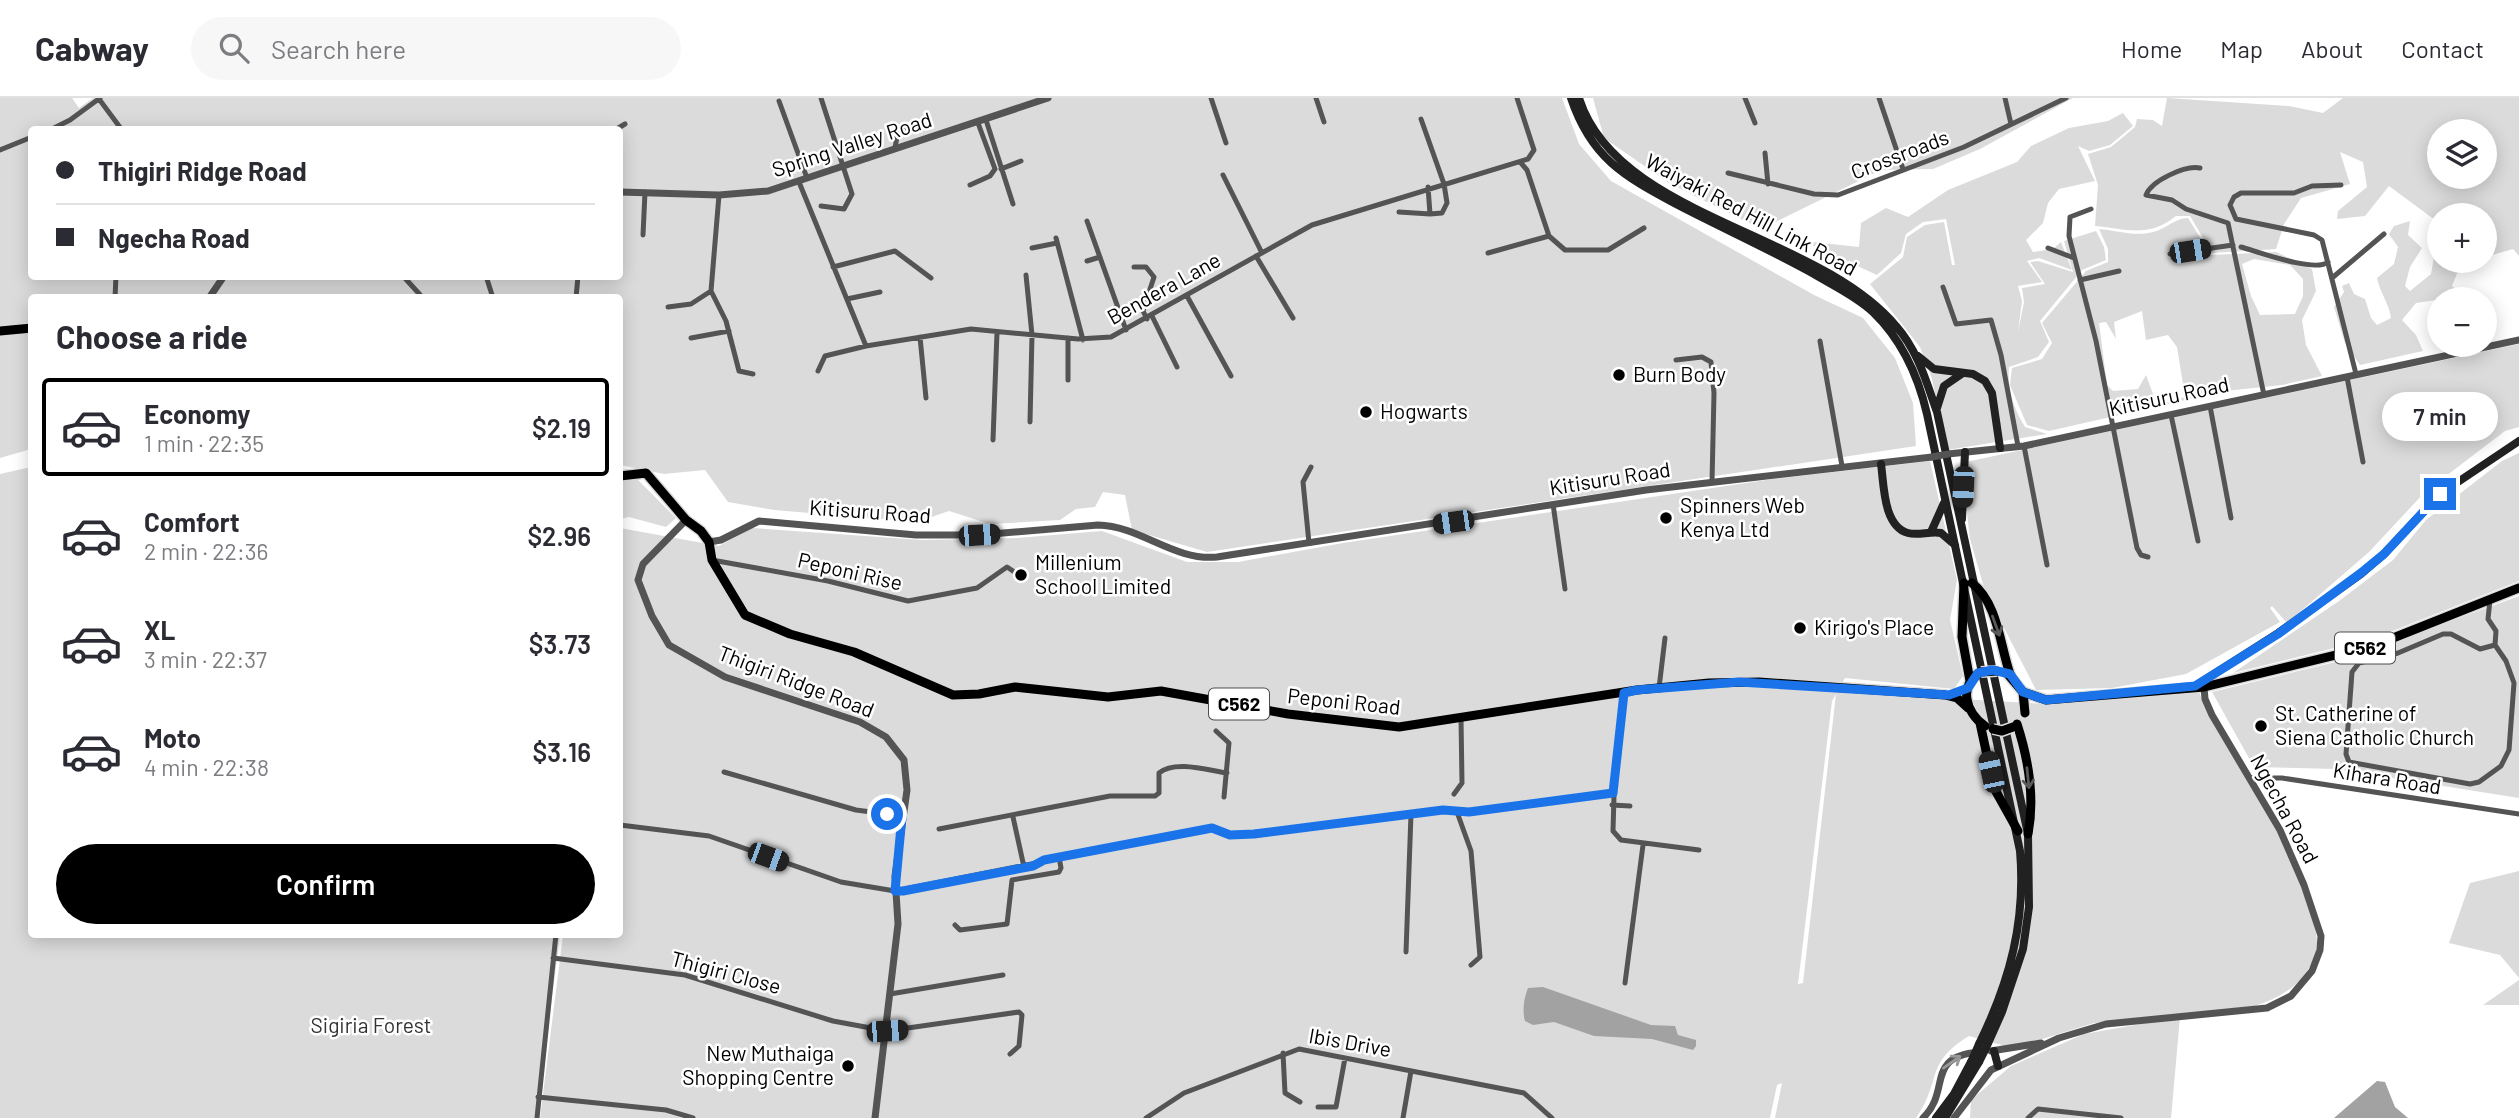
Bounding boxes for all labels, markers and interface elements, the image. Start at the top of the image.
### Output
search box [191,17,681,80]
text: Cabway [35,28,149,68]
icon: search [215,29,253,67]
text: Search here [271,33,406,64]
text: Home [2121,34,2182,63]
text: Map [2220,34,2263,63]
text: About [2301,34,2363,63]
text: Contact [2401,34,2484,63]
street label: Spring Valley Road [768,106,935,181]
map controls [2427,119,2497,357]
button: layers [2427,119,2497,189]
street label: Crossroads [1847,123,1952,184]
street label: Waiyaki Red Hill Link Road [1642,147,1862,280]
text: Thigiri Ridge Road [98,155,307,186]
button: + [2427,203,2497,273]
text: Ngecha Road [98,222,250,253]
car [2168,237,2213,265]
street label: Bendera Lane [1102,246,1224,329]
button: − [2427,287,2497,357]
text: Choose a ride [56,317,248,355]
place label: Burn Body [1633,361,1726,386]
marker: Burn Body [1611,367,1627,383]
street label: Kitisuru Road [2106,371,2231,420]
callout: 7 min [2382,392,2498,442]
icon: car [60,396,123,459]
text: Economy [144,398,250,429]
place label: Hogwarts [1380,398,1468,423]
text: 7 min [2413,402,2467,430]
marker: Hogwarts [1358,404,1374,420]
text: $2.19 [532,412,591,443]
text: 1 min · 22:35 [144,429,264,457]
street label: Kitisuru Road [1548,456,1672,499]
car [1952,465,1975,509]
route end [2424,478,2456,510]
place label: Spinners Web Kenya Ltd [1680,492,1805,541]
street label: Kitisuru Road [808,494,932,527]
icon: car [60,504,123,567]
text: Comfort [144,506,240,537]
car [1431,509,1476,535]
marker: Spinners Web Kenya Ltd [1658,510,1674,526]
text: $2.96 [527,520,591,551]
car [958,523,1001,547]
text: 2 min · 22:36 [144,537,268,565]
street label: Peponi Rise [796,546,905,595]
place label: Millenium School Limited [1035,549,1171,598]
marker: Millenium School Limited [1013,567,1029,583]
icon: car [60,612,123,675]
text: XL [144,614,175,645]
place label: Kirigo's Place [1814,614,1934,639]
one-way arrow [1991,615,2003,637]
marker: Kirigo's Place [1792,620,1808,636]
text: $3.73 [529,628,591,659]
road number: C562 [2335,632,2395,664]
street label: Thigiri Ridge Road [715,639,878,722]
text: 3 min · 22:37 [144,645,267,673]
street label: Peponi Road [1286,682,1402,719]
road number: C562 [1209,688,1269,720]
place label: St. Catherine of Siena Catholic Church [2275,700,2474,749]
marker: St. Catherine of Siena Catholic Church [2253,718,2269,734]
icon: car [60,720,123,783]
text: Moto [144,722,201,753]
text: $3.16 [532,736,591,767]
car [1977,749,2006,795]
street label: Ngecha Road [2246,749,2325,867]
text: 4 min · 22:38 [144,753,269,781]
street label: Kihara Road [2331,757,2443,798]
one-way arrow [2022,767,2035,789]
route start [871,798,903,830]
car [745,840,792,874]
button: Confirm [56,844,595,924]
street label: Thigiri Close [669,945,784,998]
park label: Sigiria Forest [311,1012,431,1037]
car [866,1019,909,1043]
street label: Ibis Drive [1307,1022,1393,1061]
place label: New Muthaiga Shopping Centre [682,1040,834,1089]
one-way arrow [1943,1055,1962,1070]
marker: New Muthaiga Shopping Centre [840,1058,856,1074]

